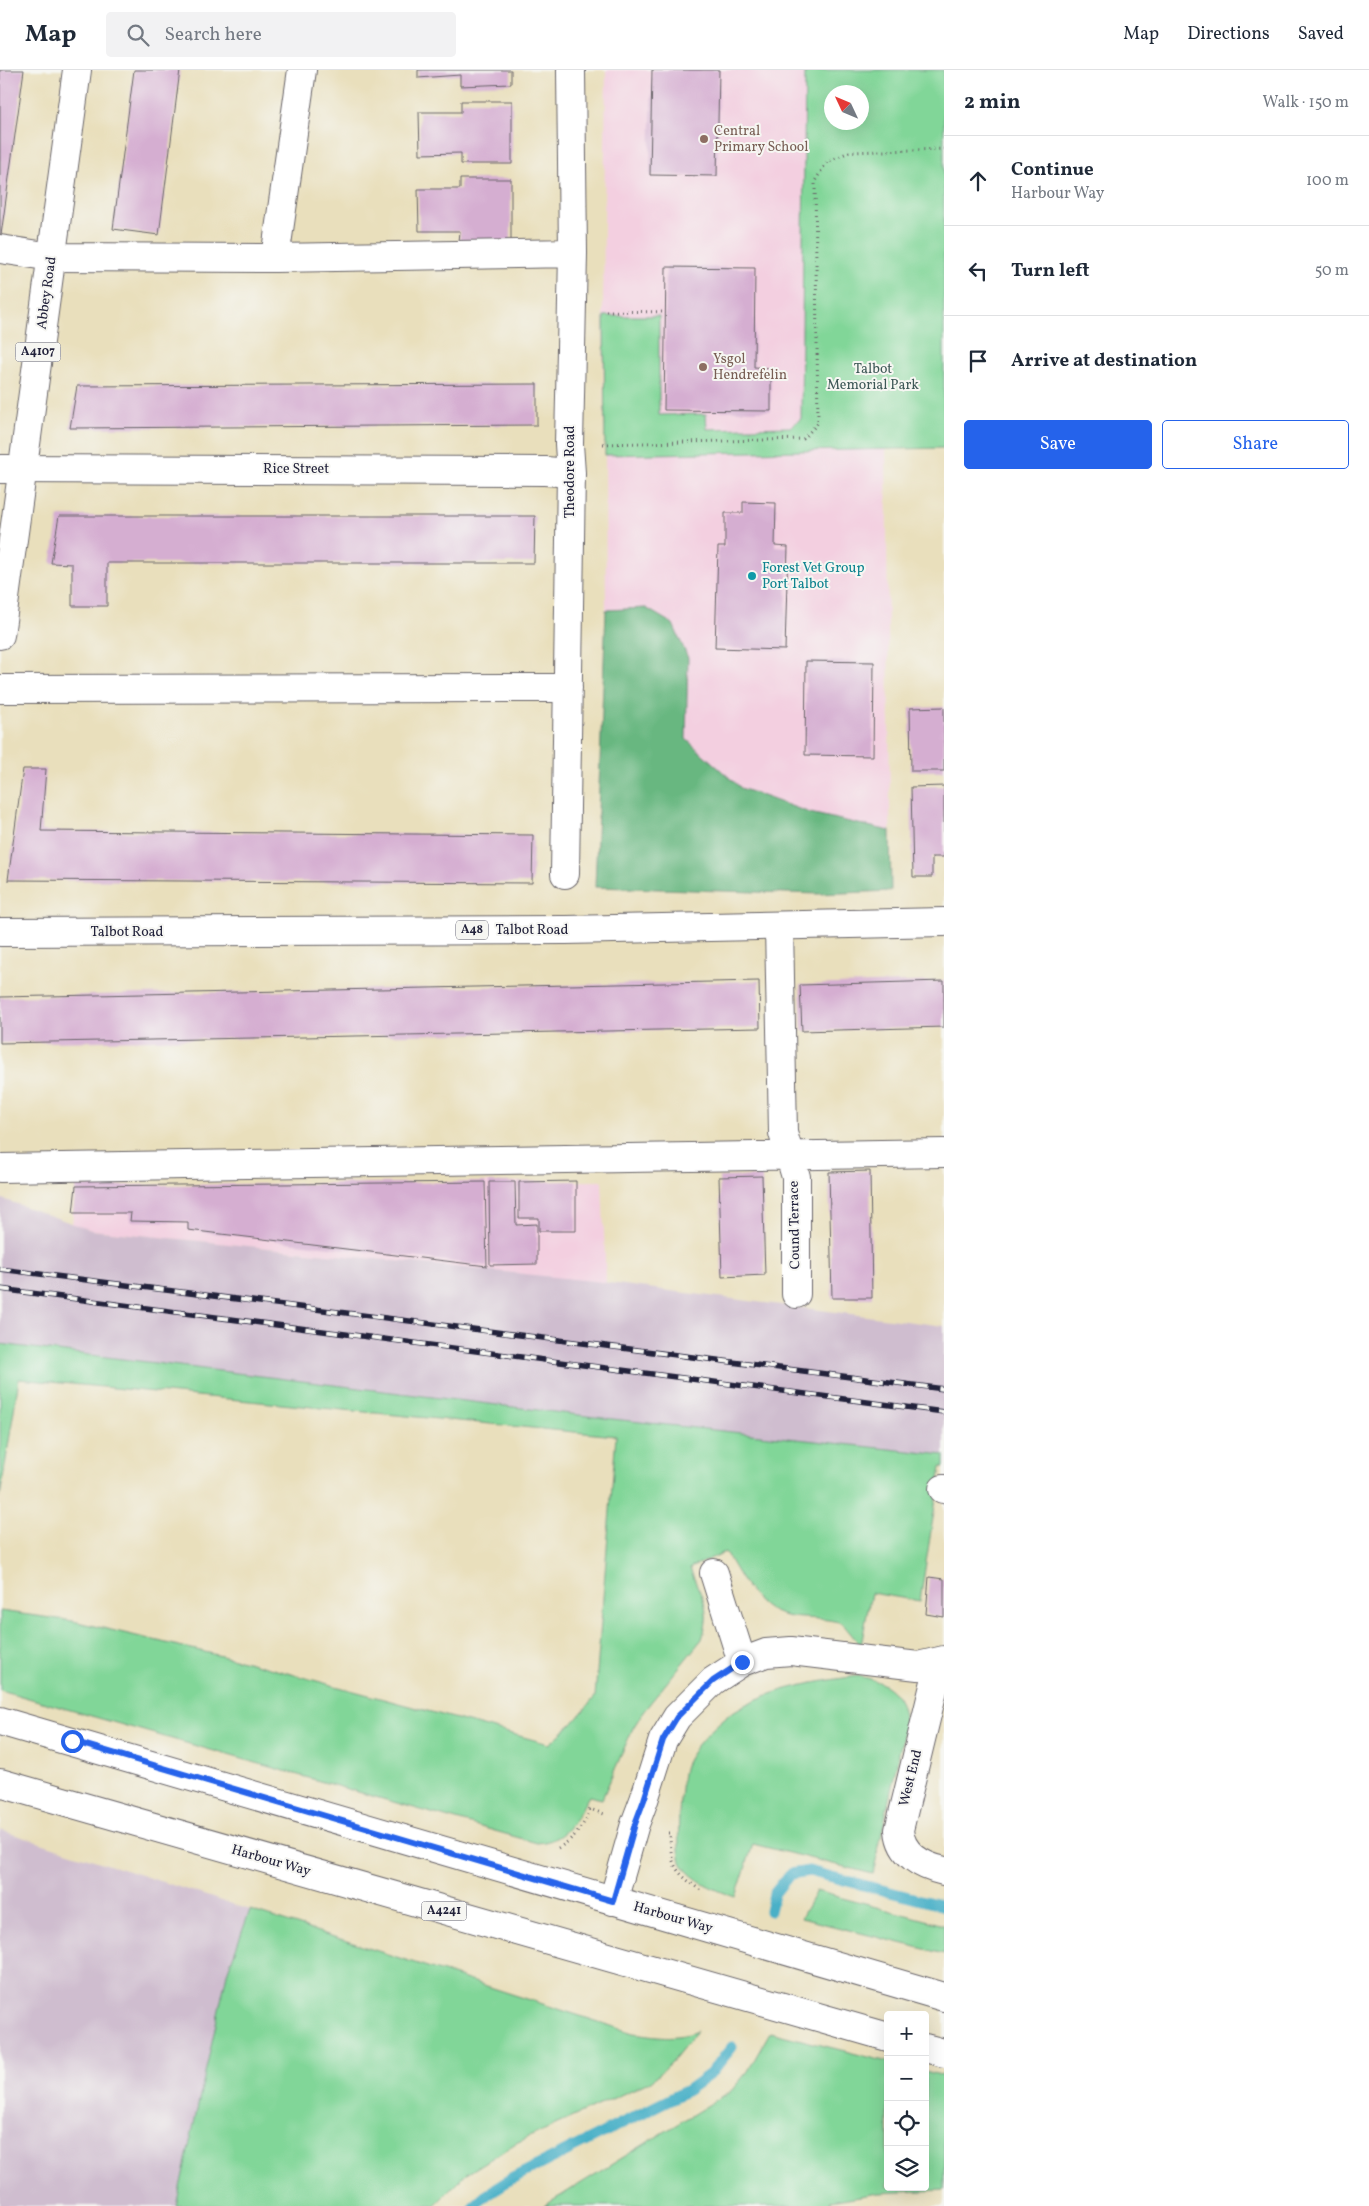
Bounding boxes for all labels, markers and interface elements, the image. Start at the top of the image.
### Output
search box [106,12,456,57]
text: Map [25,18,76,52]
icon: search [124,21,152,49]
text: Search here [164,22,262,48]
text: Map [1123,22,1159,47]
text: Directions [1187,22,1270,47]
text: Saved [1298,22,1344,47]
north arrow [824,85,869,130]
text: 2 min [964,88,1021,117]
text: Walk · 150 m [1263,92,1349,114]
place label: Central Primary School [714,122,808,157]
marker: Central Primary School [698,133,710,145]
text: Continue [1011,157,1094,183]
icon: ahead [964,167,992,195]
text: 100 m [1306,170,1349,192]
text: Harbour Way [1011,183,1105,205]
street label: Abbey Road [33,255,62,331]
icon: left [964,257,992,285]
text: Turn left [1011,258,1090,284]
text: 50 m [1315,260,1349,282]
road number: A4107 [15,342,60,362]
icon: arrive [964,347,992,375]
text: Arrive at destination [1011,348,1197,374]
place label: Ysgol Hendrefelin [713,350,787,385]
park label: Talbot Memorial Park [827,360,919,395]
marker: Ysgol Hendrefelin [697,361,709,373]
button: Save [964,420,1152,469]
button: Share [1162,420,1349,469]
street label: Theodore Road [561,426,580,518]
street label: Rice Street [263,460,329,479]
place label: Forest Vet Group Port Talbot [762,559,864,594]
marker: Forest Vet Group Port Talbot [746,570,758,582]
road number: A48 [456,920,488,940]
street label: Talbot Road [496,921,569,940]
street label: Talbot Road [91,923,164,942]
street label: Cound Terrace [785,1180,805,1269]
route end [731,1651,754,1674]
route start [61,1730,84,1753]
street label: West End [895,1747,927,1808]
street label: Harbour Way [229,1841,313,1882]
street label: Harbour Way [631,1898,715,1939]
road number: A4241 [422,1902,466,1920]
map controls [884,2011,929,2191]
button: + [884,2011,929,2056]
button: − [884,2056,929,2101]
button: locate [884,2101,929,2146]
button: layers [884,2146,929,2191]

